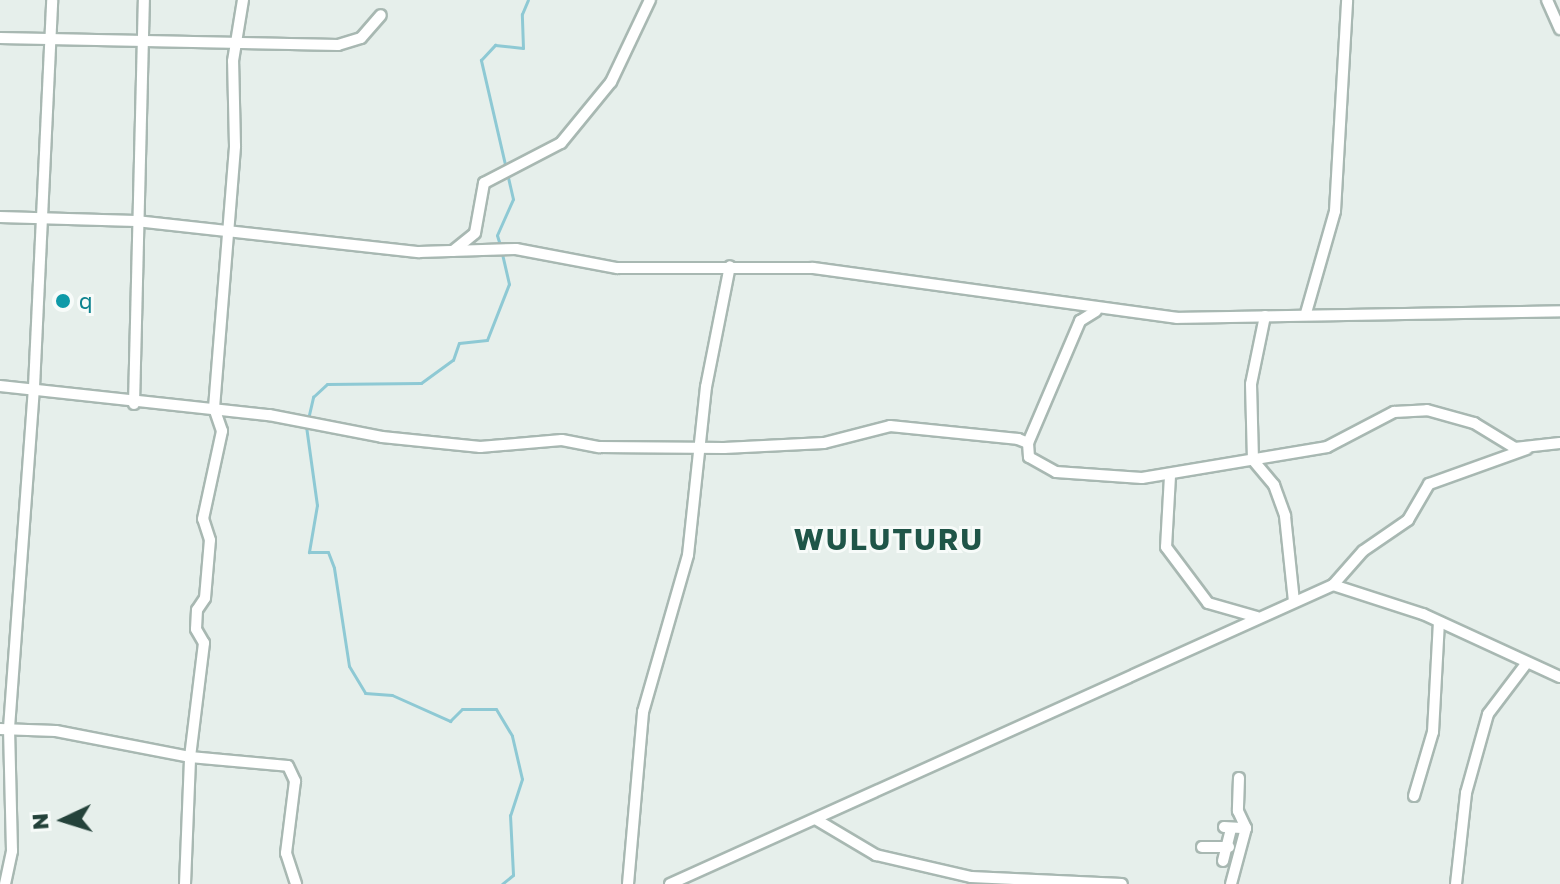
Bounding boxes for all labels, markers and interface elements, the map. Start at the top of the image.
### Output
place label: q [79,288,93,314]
marker: q [54,292,72,310]
district label: WULUTURU [794,521,984,557]
north arrow [24,780,104,860]
text: N [26,812,54,831]

